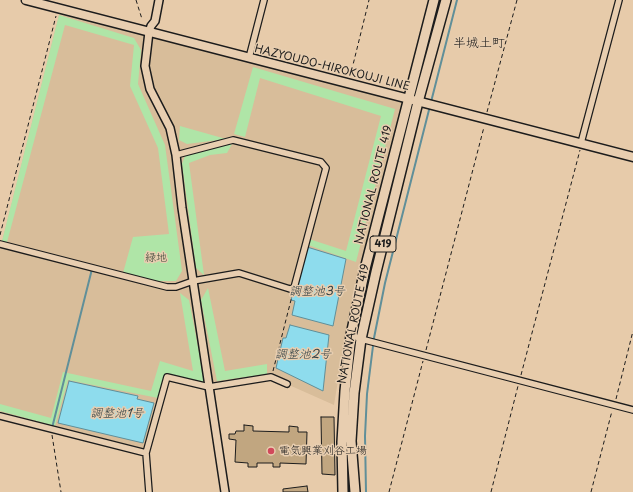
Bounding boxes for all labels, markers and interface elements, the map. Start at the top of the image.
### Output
district label: 半城土町 [453,35,505,51]
street label: HAZYOUDO-HIROKOUJI LINE [253,42,411,94]
street label: NATIONAL ROUTE 419 [353,124,395,246]
road number: 419 [370,236,396,252]
park label: 緑地 [145,251,167,265]
street label: NATIONAL ROUTE 419 [336,263,372,385]
water label: 調整池3号 [289,285,345,299]
water label: 調整池2号 [275,348,331,362]
water label: 調整池1号 [90,407,144,421]
place label: 電気興業刈谷工場 [279,444,367,458]
marker: 電気興業刈谷工場 [266,446,276,456]

